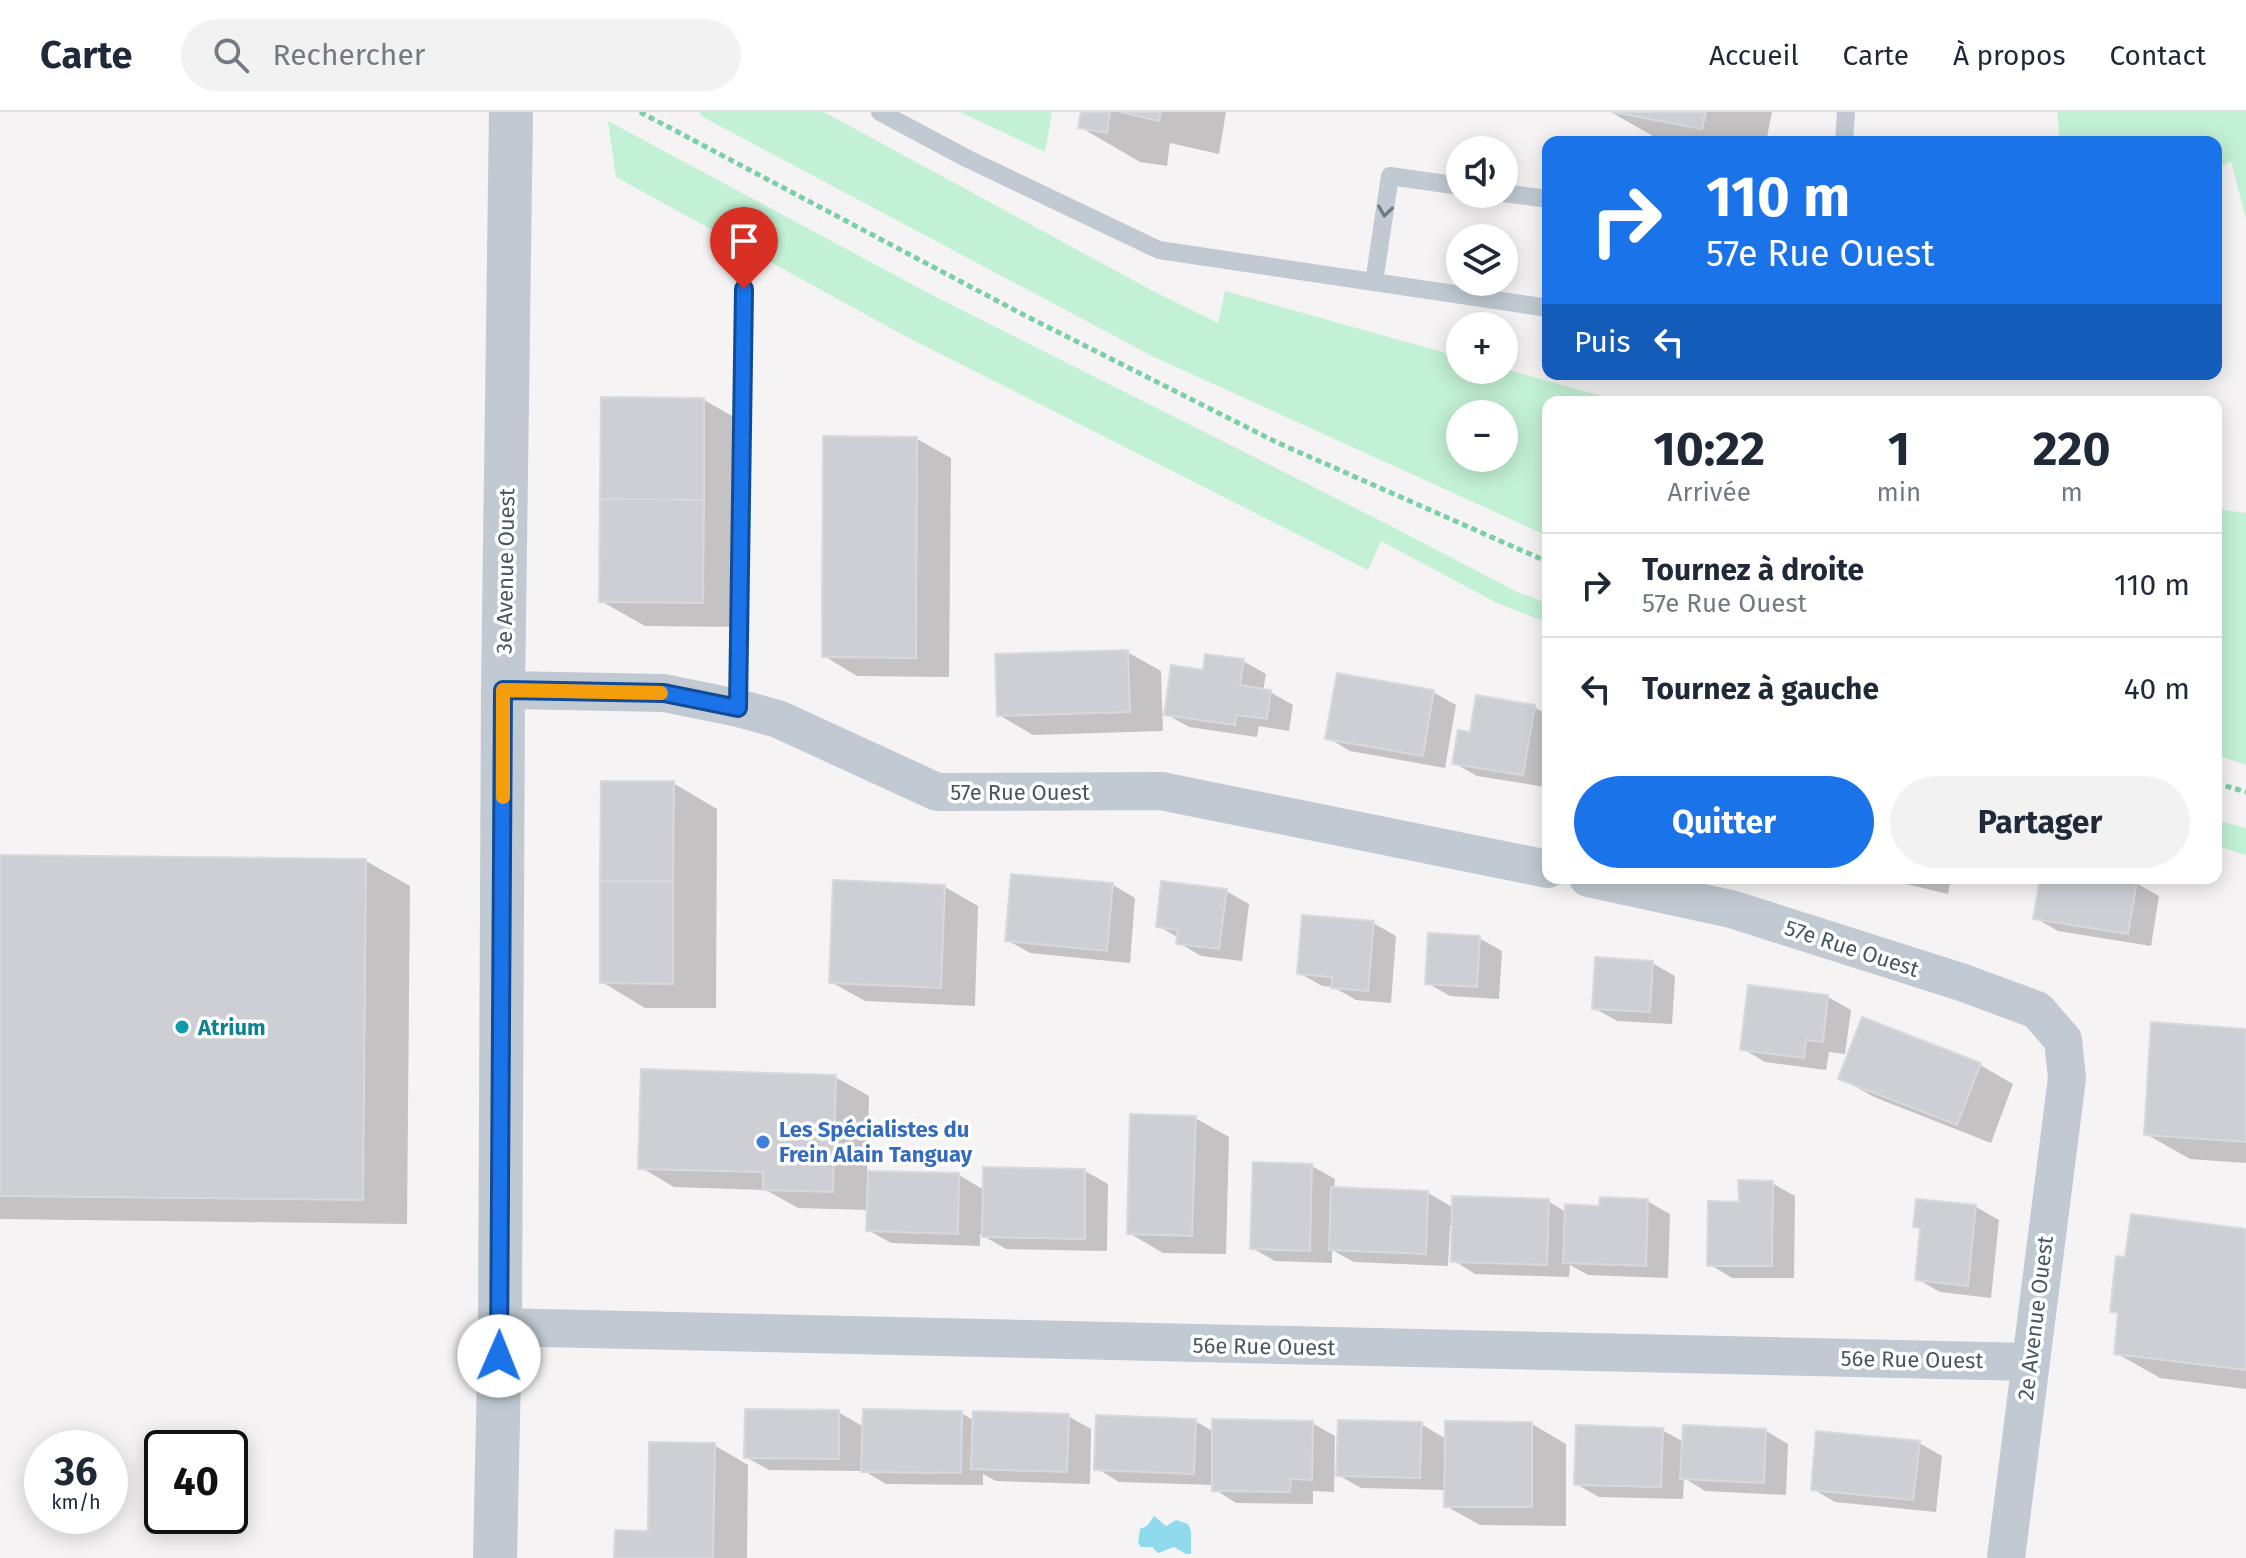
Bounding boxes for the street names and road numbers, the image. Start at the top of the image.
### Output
street label: 3e Avenue Ouest [491,488,520,654]
street label: 57e Rue Ouest [950,779,1090,806]
street label: 57e Rue Ouest [1781,914,1922,983]
street label: 2e Avenue Ouest [2012,1234,2059,1402]
street label: 56e Rue Ouest [1192,1332,1336,1361]
street label: 56e Rue Ouest [1840,1345,1984,1374]

